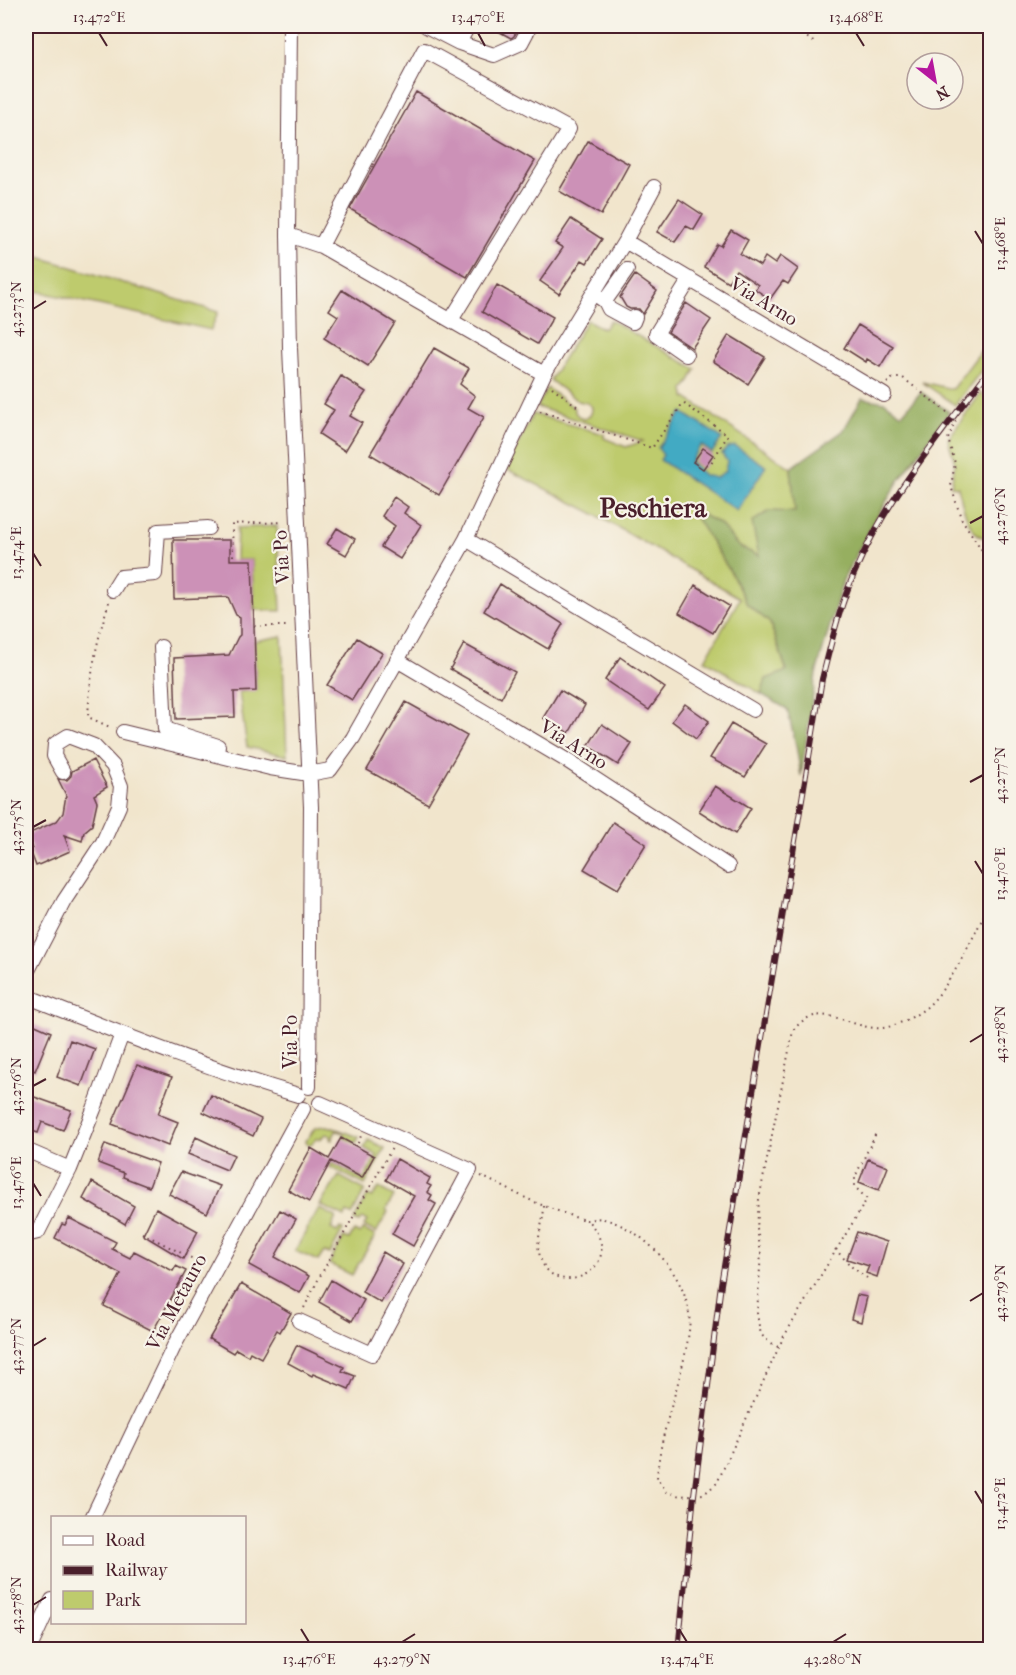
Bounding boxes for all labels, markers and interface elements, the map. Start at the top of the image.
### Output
text: 13.472°E [73,8,125,26]
text: 13.470°E [451,8,505,26]
text: 13.468°E [829,8,883,26]
north arrow [905,51,965,111]
text: N [932,82,953,105]
text: 13.468°E [991,217,1009,271]
street label: Via Arno [725,272,802,331]
text: 43.273°N [7,280,25,337]
text: 43.276°N [991,486,1009,545]
district label: Peschiera [600,493,707,524]
text: 13.474°E [7,526,25,580]
street label: Via Po [269,529,294,586]
street label: Via Arno [535,714,612,774]
text: 43.277°N [991,746,1009,803]
text: 43.275°N [7,798,25,855]
text: 13.470°E [991,847,1009,901]
text: 43.278°N [991,1005,1009,1063]
street label: Via Po [279,1015,302,1070]
text: 43.276°N [7,1056,25,1115]
text: 13.476°E [7,1156,25,1210]
street label: Via Metauro [141,1250,212,1356]
text: 43.279°N [991,1264,1009,1322]
text: 43.277°N [7,1317,25,1374]
text: 13.472°E [991,1478,1009,1530]
legend [51,1516,246,1624]
text: Road [105,1530,145,1551]
text: Railway [105,1560,169,1581]
text: 43.278°N [7,1576,25,1634]
text: Park [105,1590,142,1611]
text: 13.476°E [282,1650,336,1668]
text: 43.279°N [373,1650,431,1668]
text: 13.474°E [660,1650,714,1668]
text: 43.280°N [804,1650,863,1668]

